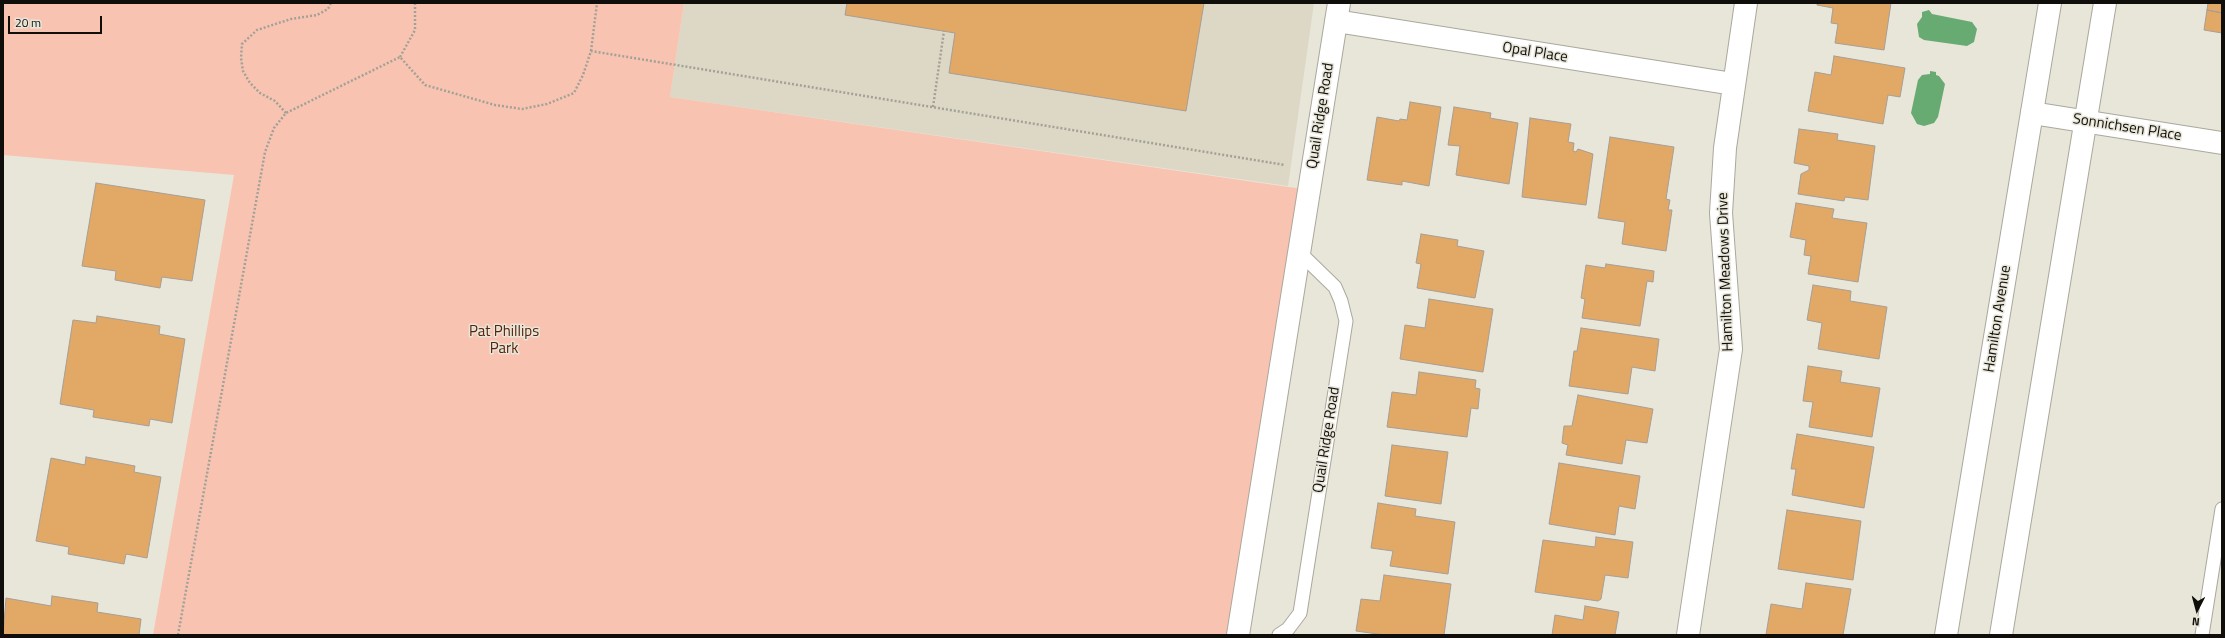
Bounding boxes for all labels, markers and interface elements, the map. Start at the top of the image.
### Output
scale bar [10,8,104,34]
text: 20 m [15,13,41,32]
street label: Opal Place [1501,39,1569,67]
street label: Quail Ridge Road [1304,62,1338,170]
street label: Sonnichsen Place [2071,111,2183,145]
street label: Hamilton Meadows Drive [1714,192,1738,352]
street label: Hamilton Avenue [1981,264,2015,374]
park label: Pat Phillips Park [469,323,539,358]
street label: Quail Ridge Road [1310,386,1344,494]
north arrow [2177,590,2217,630]
text: N [2191,614,2200,630]

